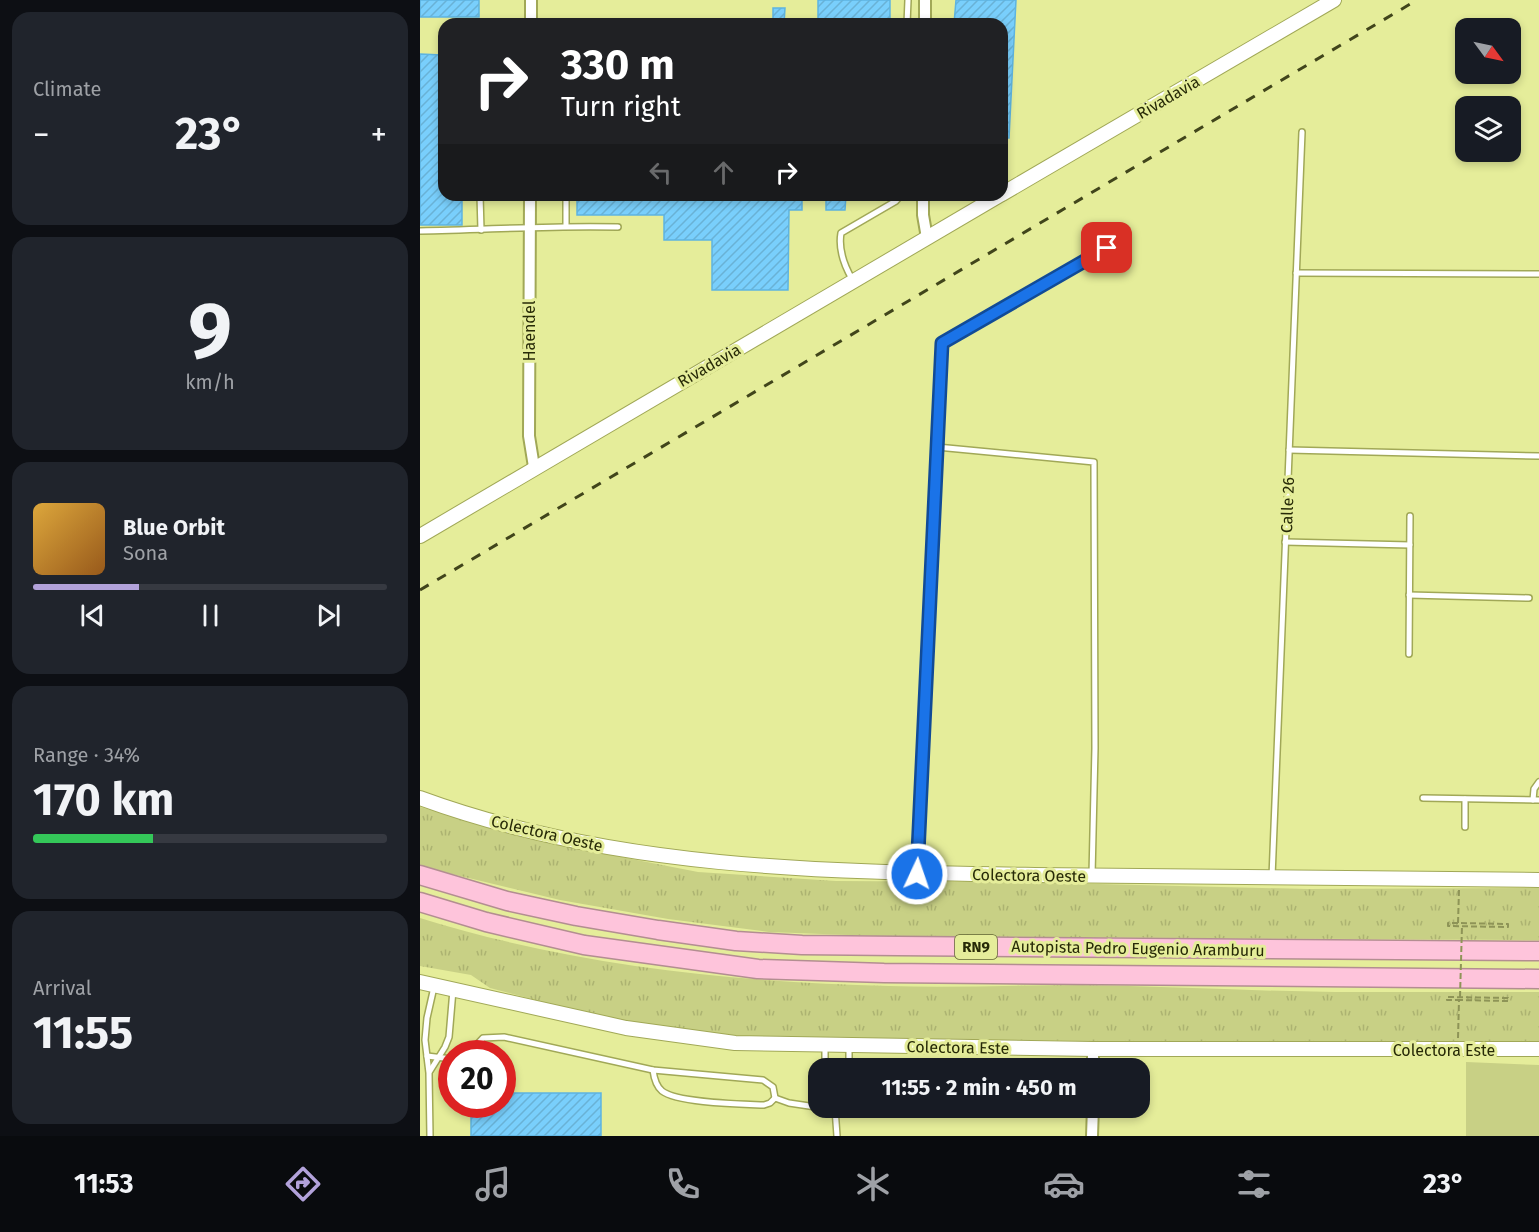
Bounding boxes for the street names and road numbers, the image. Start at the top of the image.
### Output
street label: Rivadavia [1133,72,1203,123]
street label: Haendel [520,300,539,361]
street label: Rivadavia [674,340,744,391]
street label: Calle 26 [1277,477,1298,533]
street label: Colectora Oeste [489,811,605,856]
street label: Colectora Oeste [972,865,1086,886]
road number: RN9 [955,935,997,959]
street label: Autopista Pedro Eugenio Aramburu [1011,937,1265,960]
street label: Colectora Este [907,1037,1009,1058]
street label: Colectora Este [1393,1041,1495,1060]

